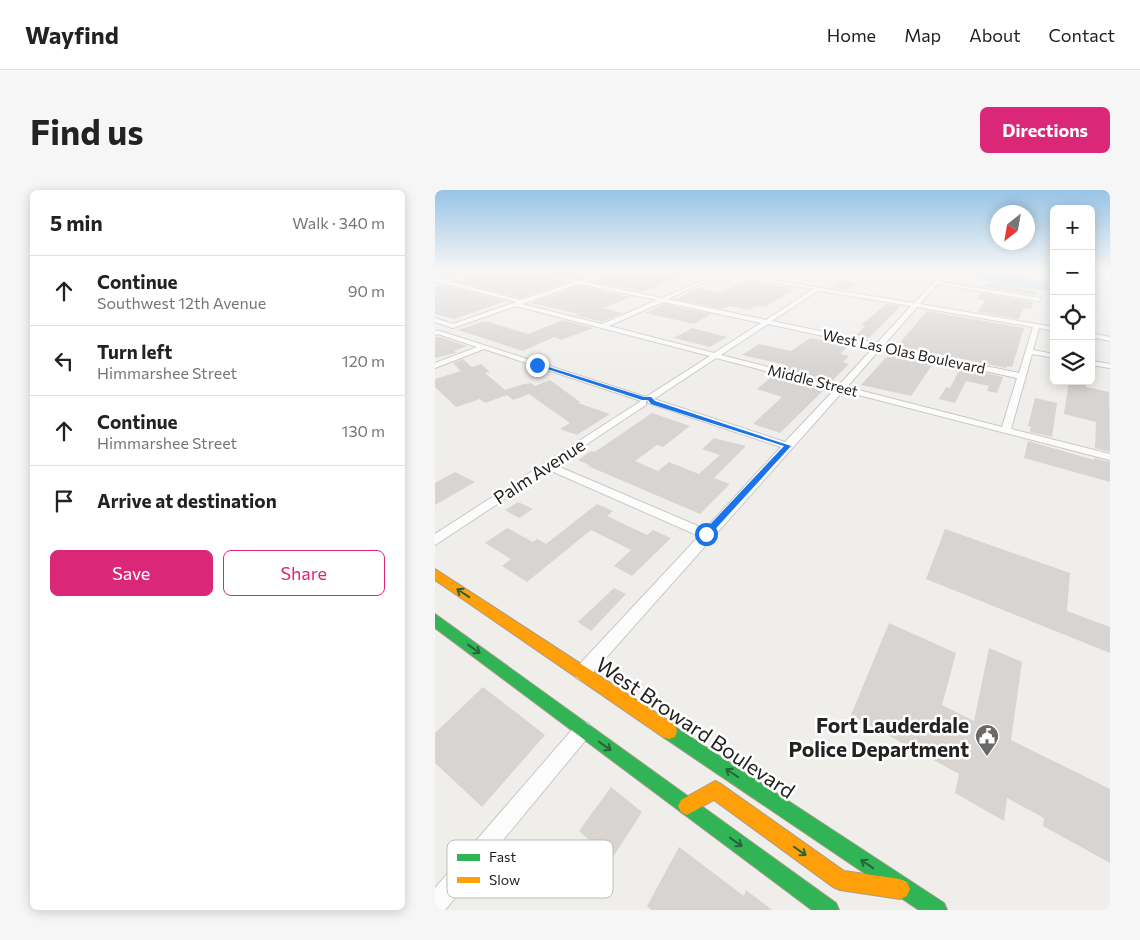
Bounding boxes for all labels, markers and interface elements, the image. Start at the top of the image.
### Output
text: Wayfind [25,20,119,49]
text: Home [827,24,876,46]
text: Map [904,24,941,46]
text: About [969,24,1021,46]
text: Contact [1049,24,1115,46]
button: Directions [980,107,1110,153]
text: Find us [30,109,144,152]
north arrow [990,205,1035,250]
map controls [1050,205,1095,385]
button: + [1050,205,1095,250]
text: 5 min [50,210,103,235]
text: Walk · 340 m [292,213,385,232]
button: − [1050,250,1095,295]
text: Continue [97,270,177,293]
icon: ahead [50,277,78,305]
text: 90 m [348,281,385,300]
text: Southwest 12th Avenue [97,293,266,312]
button: locate [1050,295,1095,340]
street label: West Las Olas Boulevard [821,325,987,377]
text: Turn left [97,340,172,363]
button: layers [1050,340,1095,385]
icon: left [50,347,78,375]
text: 120 m [342,351,385,370]
route end [526,354,549,377]
street label: Middle Street [766,360,860,400]
text: Himmarshee Street [97,363,237,382]
text: Continue [97,410,177,433]
icon: ahead [50,417,78,445]
text: 130 m [342,421,385,440]
text: Himmarshee Street [97,433,237,452]
street label: Palm Avenue [489,433,589,509]
icon: arrive [50,487,78,515]
text: Arrive at destination [97,489,277,512]
route start [695,523,718,546]
button: Save [50,550,213,596]
button: Share [223,550,385,596]
one-way arrow [456,588,470,598]
one-way arrow [467,644,480,655]
street label: West Broward Boulevard [592,651,800,803]
place label: Fort Lauderdale Police Department [788,712,969,761]
public building icon: Fort Lauderdale Police Department [974,723,1000,757]
one-way arrow [598,741,612,751]
one-way arrow [725,768,739,779]
one-way arrow [729,837,743,847]
legend [447,840,613,898]
one-way arrow [793,846,807,856]
text: Fast [489,848,516,865]
one-way arrow [861,858,875,868]
text: Slow [489,871,520,888]

